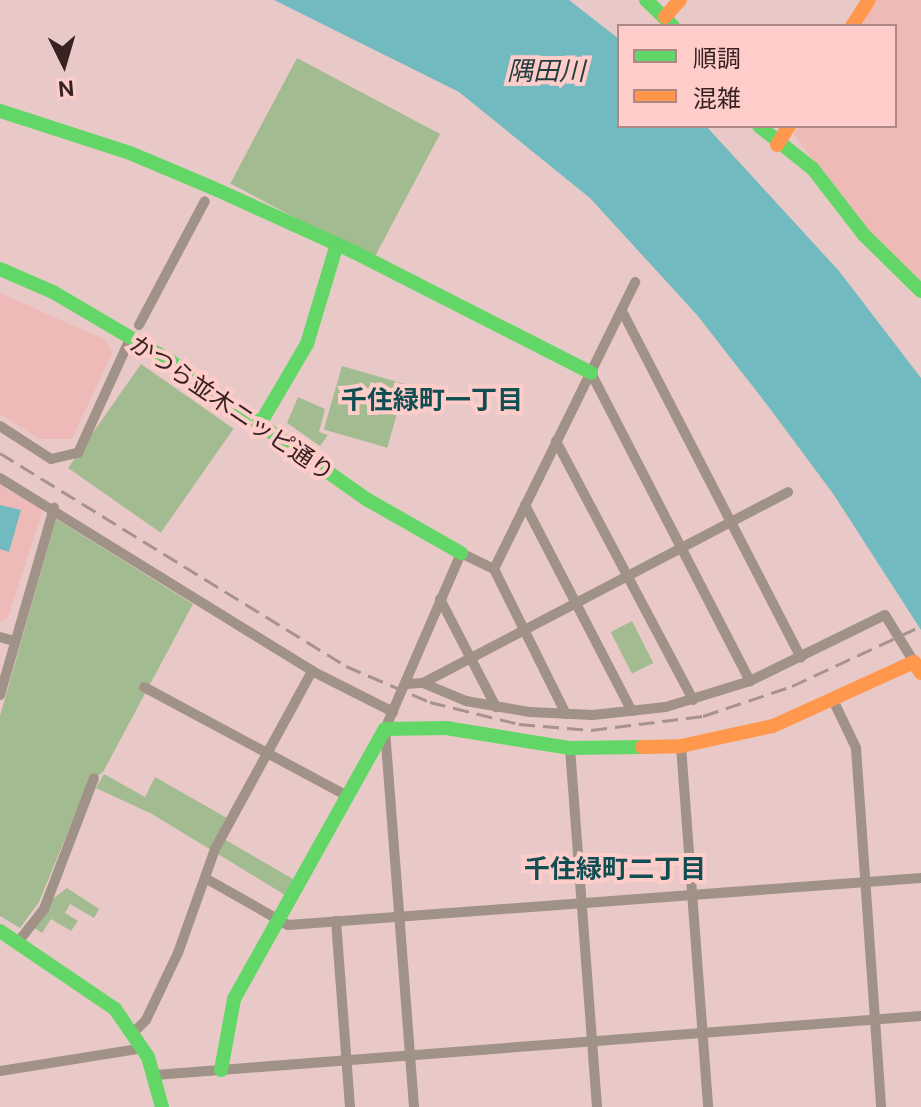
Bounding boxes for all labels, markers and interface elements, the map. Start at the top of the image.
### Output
north arrow [24,24,104,104]
legend [617,24,897,128]
text: 順調 [693,43,741,74]
water label: 隅田川 [507,56,585,88]
text: N [57,73,75,104]
text: 混雑 [693,83,741,114]
street label: かつら並木ニッピ通り [124,329,340,487]
district label: 千住緑町一丁目 [341,385,523,417]
district label: 千住緑町二丁目 [524,854,706,886]

